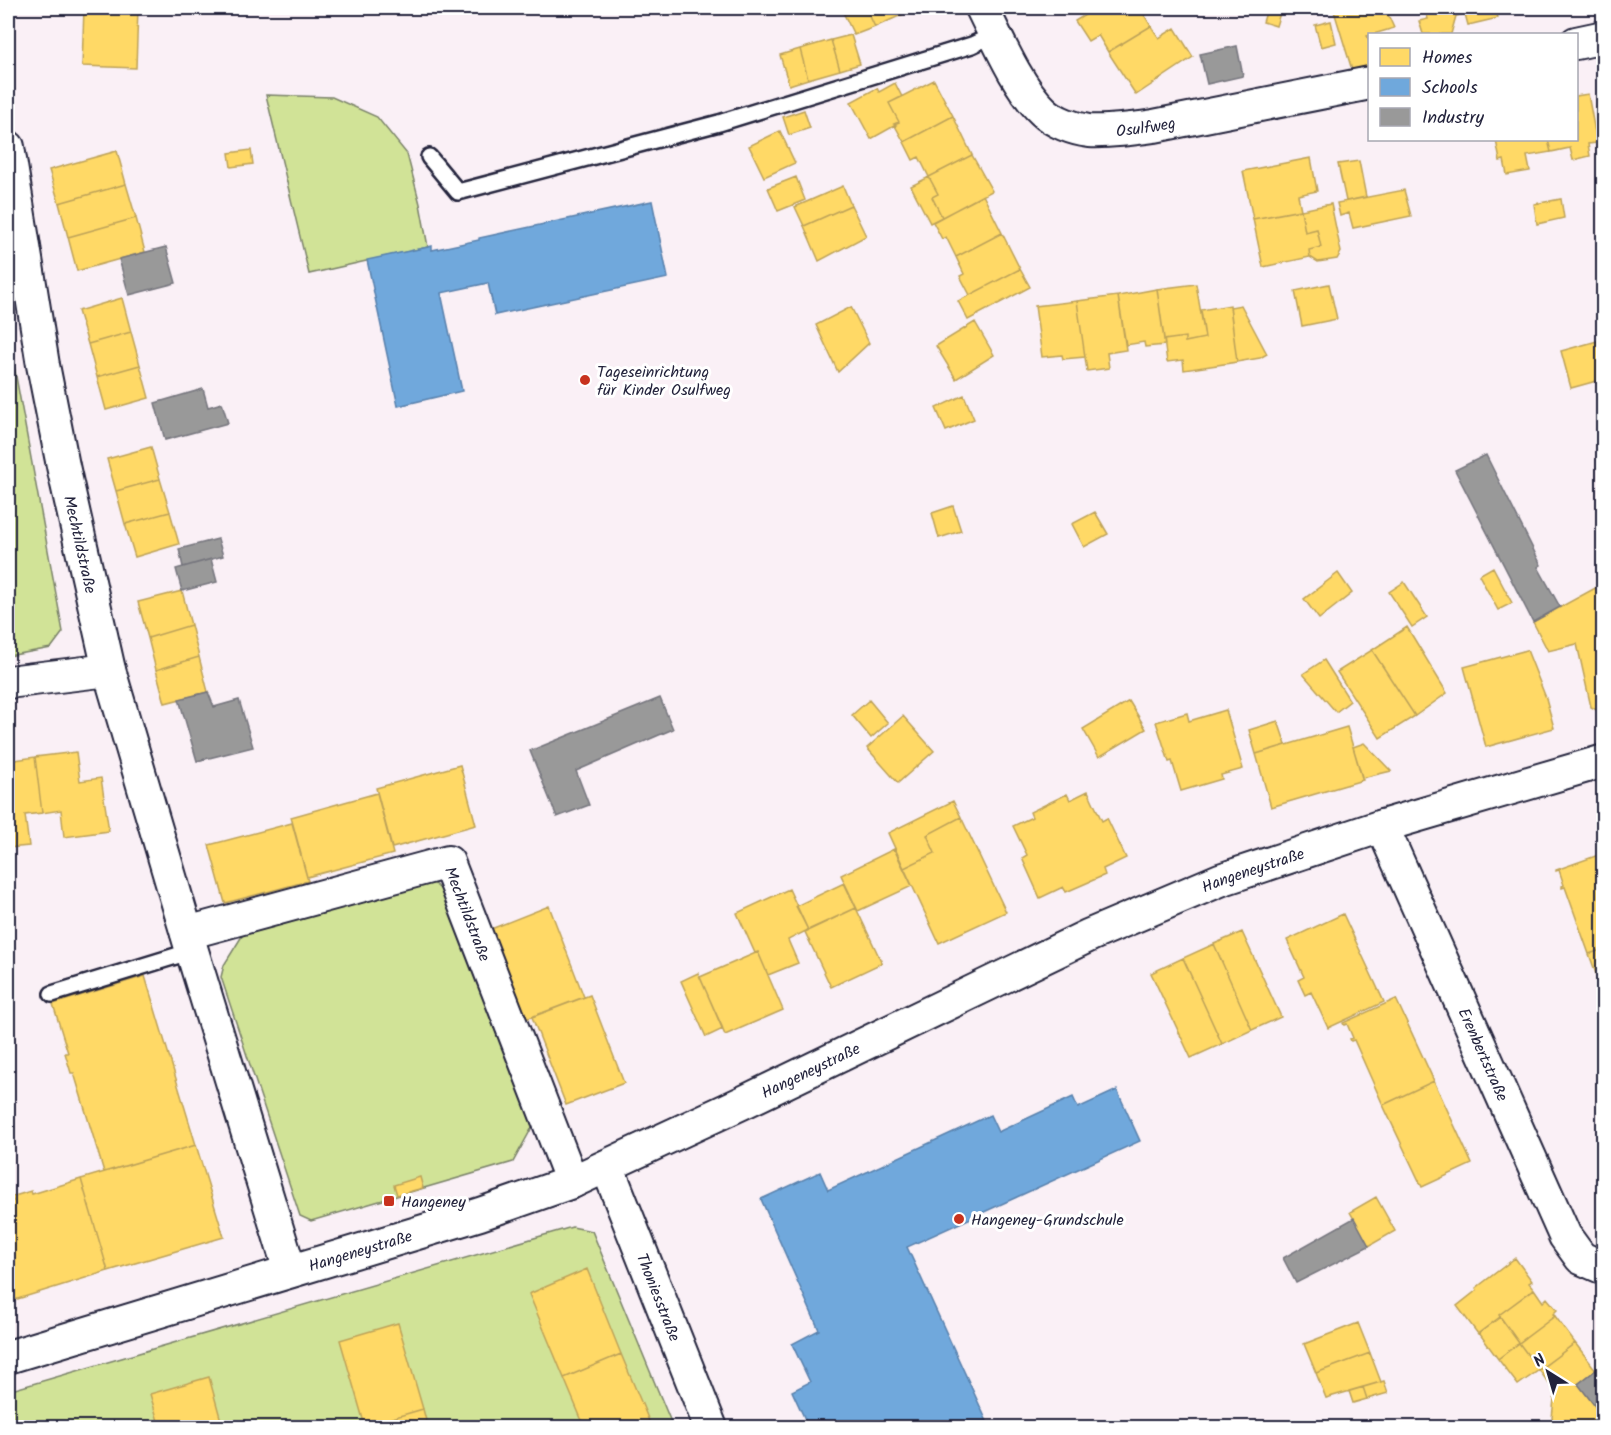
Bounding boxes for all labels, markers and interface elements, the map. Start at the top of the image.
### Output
legend [1368,33,1578,141]
text: Homes [1422,44,1473,73]
text: Schools [1422,74,1478,103]
text: Industry [1422,104,1484,133]
street label: Osulfweg [1115,111,1178,144]
place label: Tageseinrichtung für Kinder Osulfweg [597,360,731,403]
marker: Tageseinrichtung für Kinder Osulfweg [578,373,592,387]
street label: Mechtildstraße [56,493,102,596]
street label: Hangeneystraße [1198,842,1308,900]
street label: Mechtildstraße [437,863,496,965]
street label: Erenbertstraße [1451,1004,1514,1106]
street label: Hangeneystraße [757,1037,865,1106]
place label: Hangeney [401,1190,466,1215]
marker: Hangeney [382,1194,396,1208]
place label: Hangeney-Grundschule [971,1208,1124,1233]
marker: Hangeney-Grundschule [952,1212,966,1226]
street label: Hangeneystraße [306,1224,416,1279]
street label: Thoniesstraße [629,1250,686,1346]
north arrow [1518,1342,1578,1402]
text: N [1528,1348,1551,1374]

